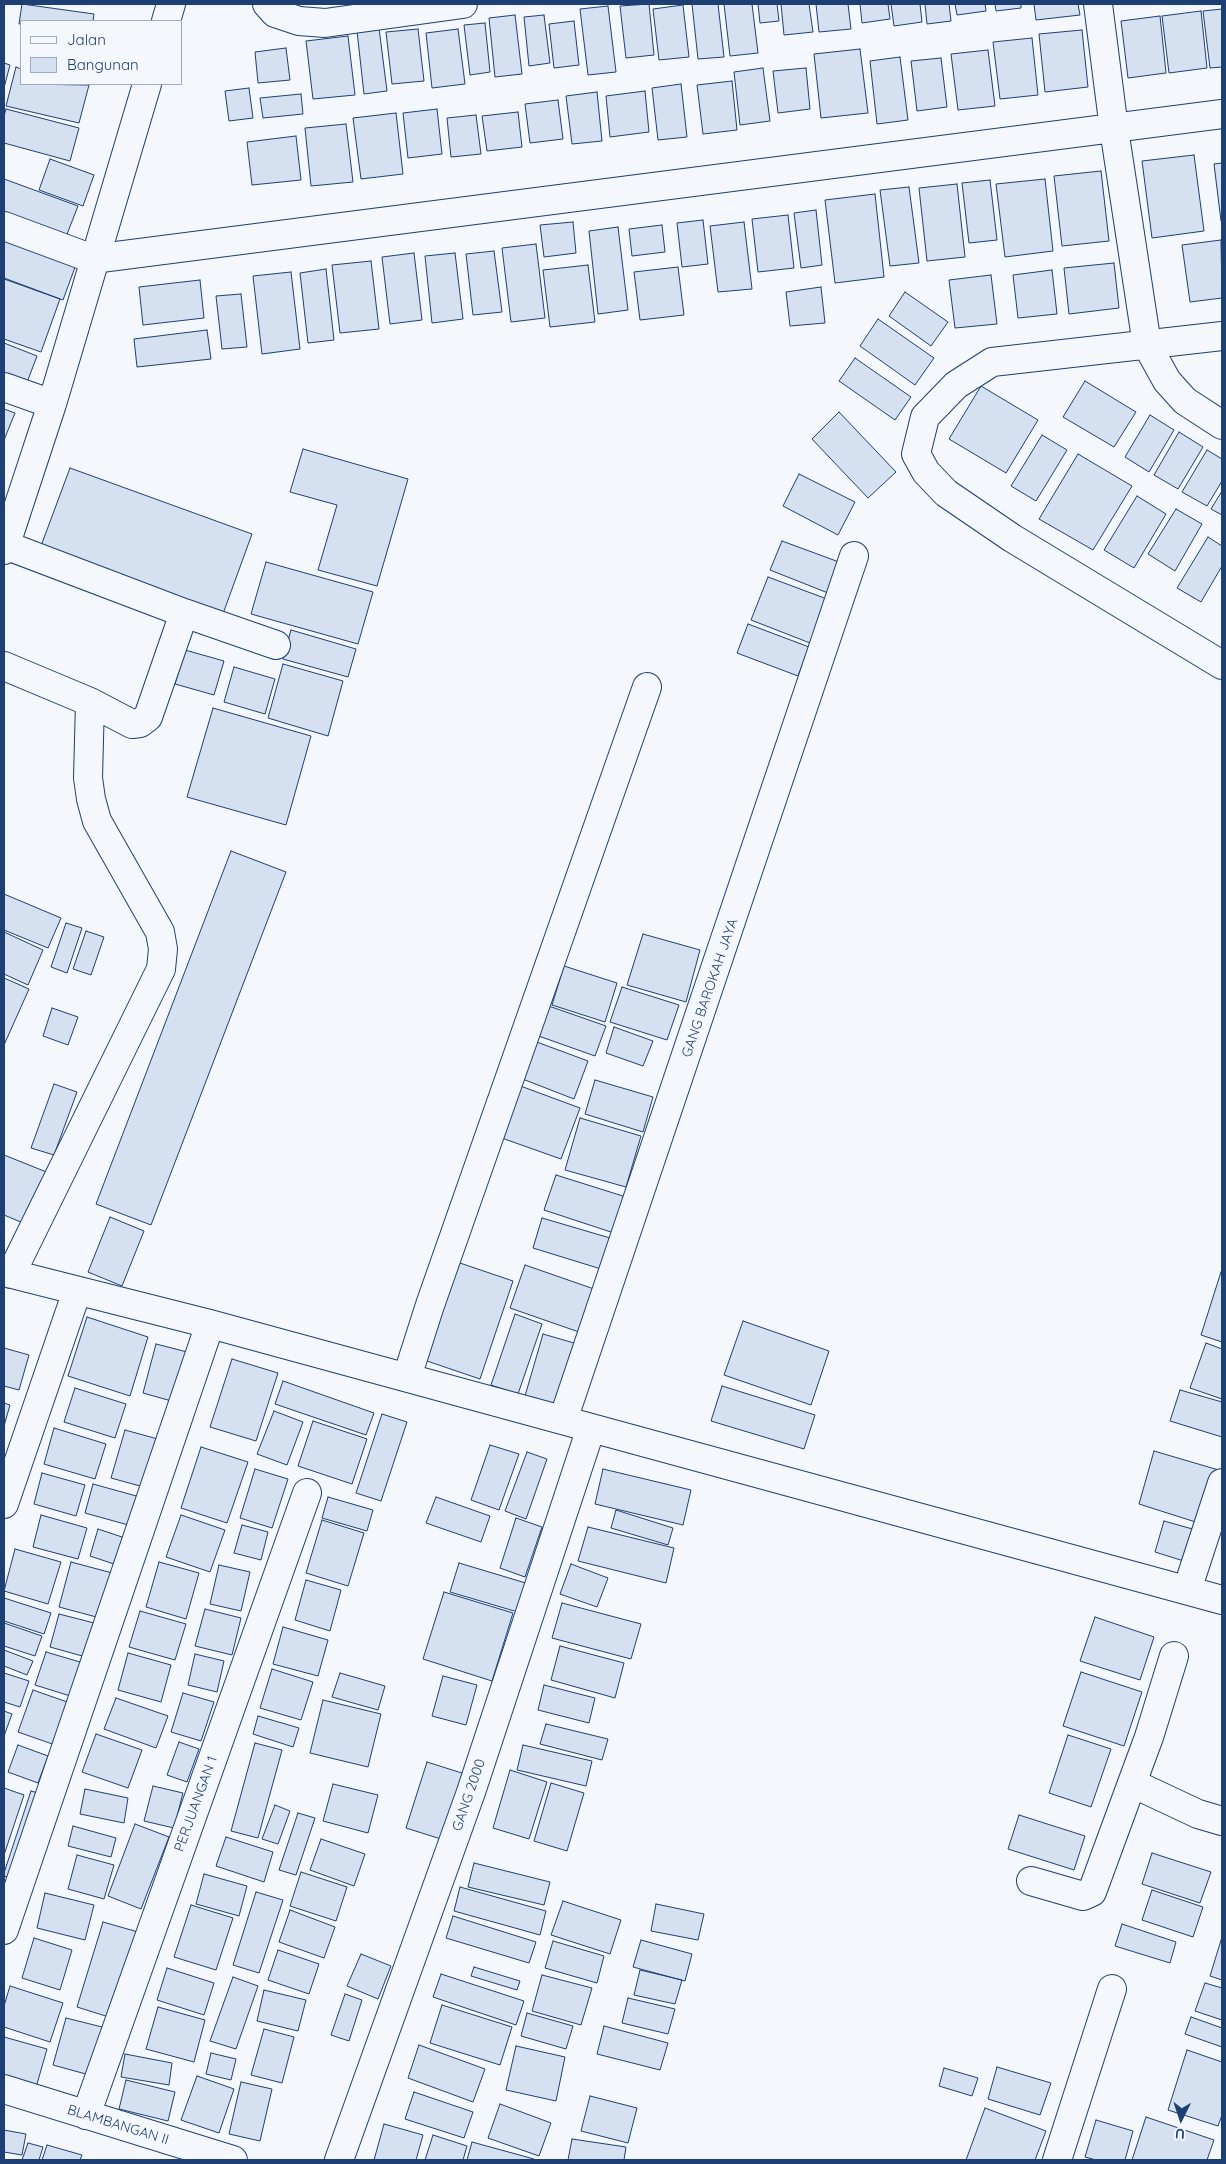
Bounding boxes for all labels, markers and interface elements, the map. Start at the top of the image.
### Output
legend [20,20,182,85]
text: Jalan [67,30,106,49]
text: Bangunan [67,55,139,74]
street label: GANG BAROKAH JAYA [678,916,742,1060]
street label: PERJUANGAN 1 [171,1754,221,1854]
street label: GANG 2000 [449,1757,489,1833]
north arrow [1156,2094,1206,2144]
street label: BLAMBANGAN II [65,2102,171,2148]
text: U [1174,2125,1186,2143]

